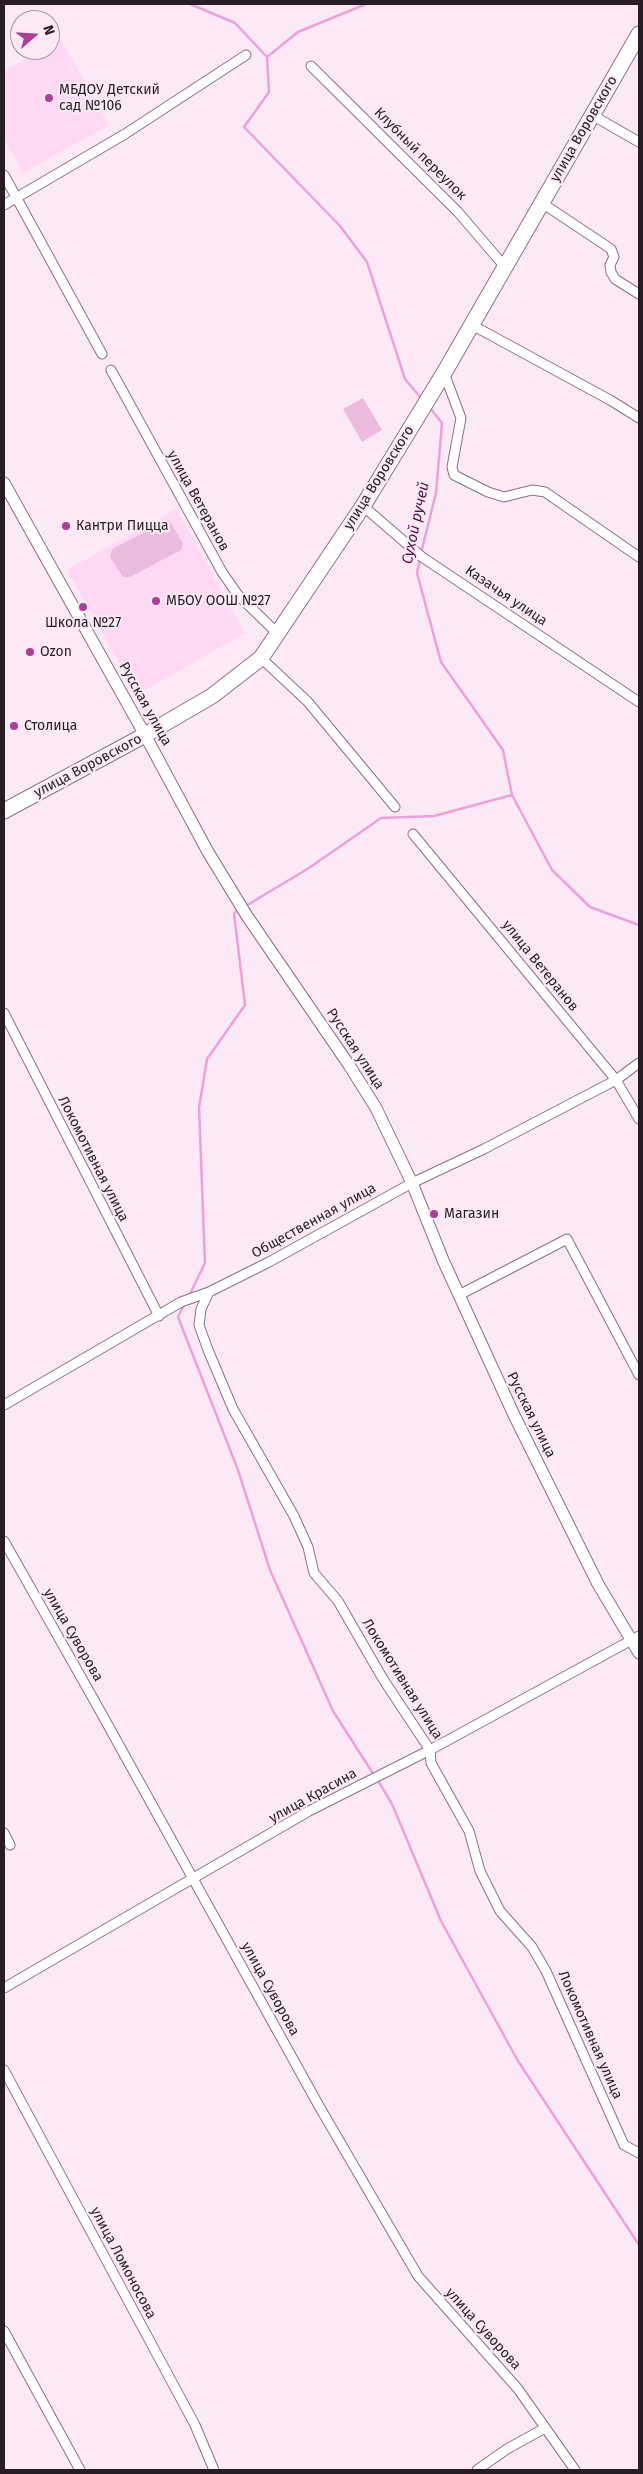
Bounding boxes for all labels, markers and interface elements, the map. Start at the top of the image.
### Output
north arrow [10,10,60,60]
text: N [39,23,58,37]
street label: улица Воровского [547,73,621,185]
place label: МБДОУ Детский сад №106 [59,82,160,114]
marker: МБДОУ Детский сад №106 [43,92,55,104]
street label: Клубный переулок [370,104,470,204]
street label: улица Воровского [340,423,418,533]
street label: улица Ветеранов [163,448,233,554]
water label: Сухой ручей [399,480,433,566]
place label: Кантри Пицца [76,518,169,534]
marker: Кантри Пицца [60,520,72,532]
street label: Казачья улица [462,562,550,630]
place label: МБОУ ООШ №27 [166,593,271,609]
marker: МБОУ ООШ №27 [150,595,162,607]
marker: Школа №27 [77,601,89,613]
place label: Школа №27 [45,615,121,631]
place label: Ozon [40,644,72,660]
marker: Ozon [24,646,36,658]
street label: Русская улица [115,659,175,749]
place label: Столица [24,718,77,734]
marker: Столица [8,720,20,732]
street label: улица Воровского [31,731,145,801]
street label: улица Ветеранов [498,917,582,1015]
street label: Русская улица [323,1005,387,1093]
street label: Локомотивная улица [54,1093,132,1225]
street label: Общественная улица [249,1180,379,1262]
place label: Магазин [444,1206,499,1222]
marker: Магазин [428,1208,440,1220]
street label: Русская улица [503,1369,559,1461]
street label: улица Суворова [40,1585,106,1685]
street label: Локомотивная улица [358,1616,446,1742]
street label: улица Красина [266,1765,360,1827]
street label: улица Суворова [237,1939,303,2039]
street label: Локомотивная улица [554,1968,626,2102]
street label: улица Ломоносова [86,2204,160,2322]
street label: улица Суворова [442,2285,524,2373]

